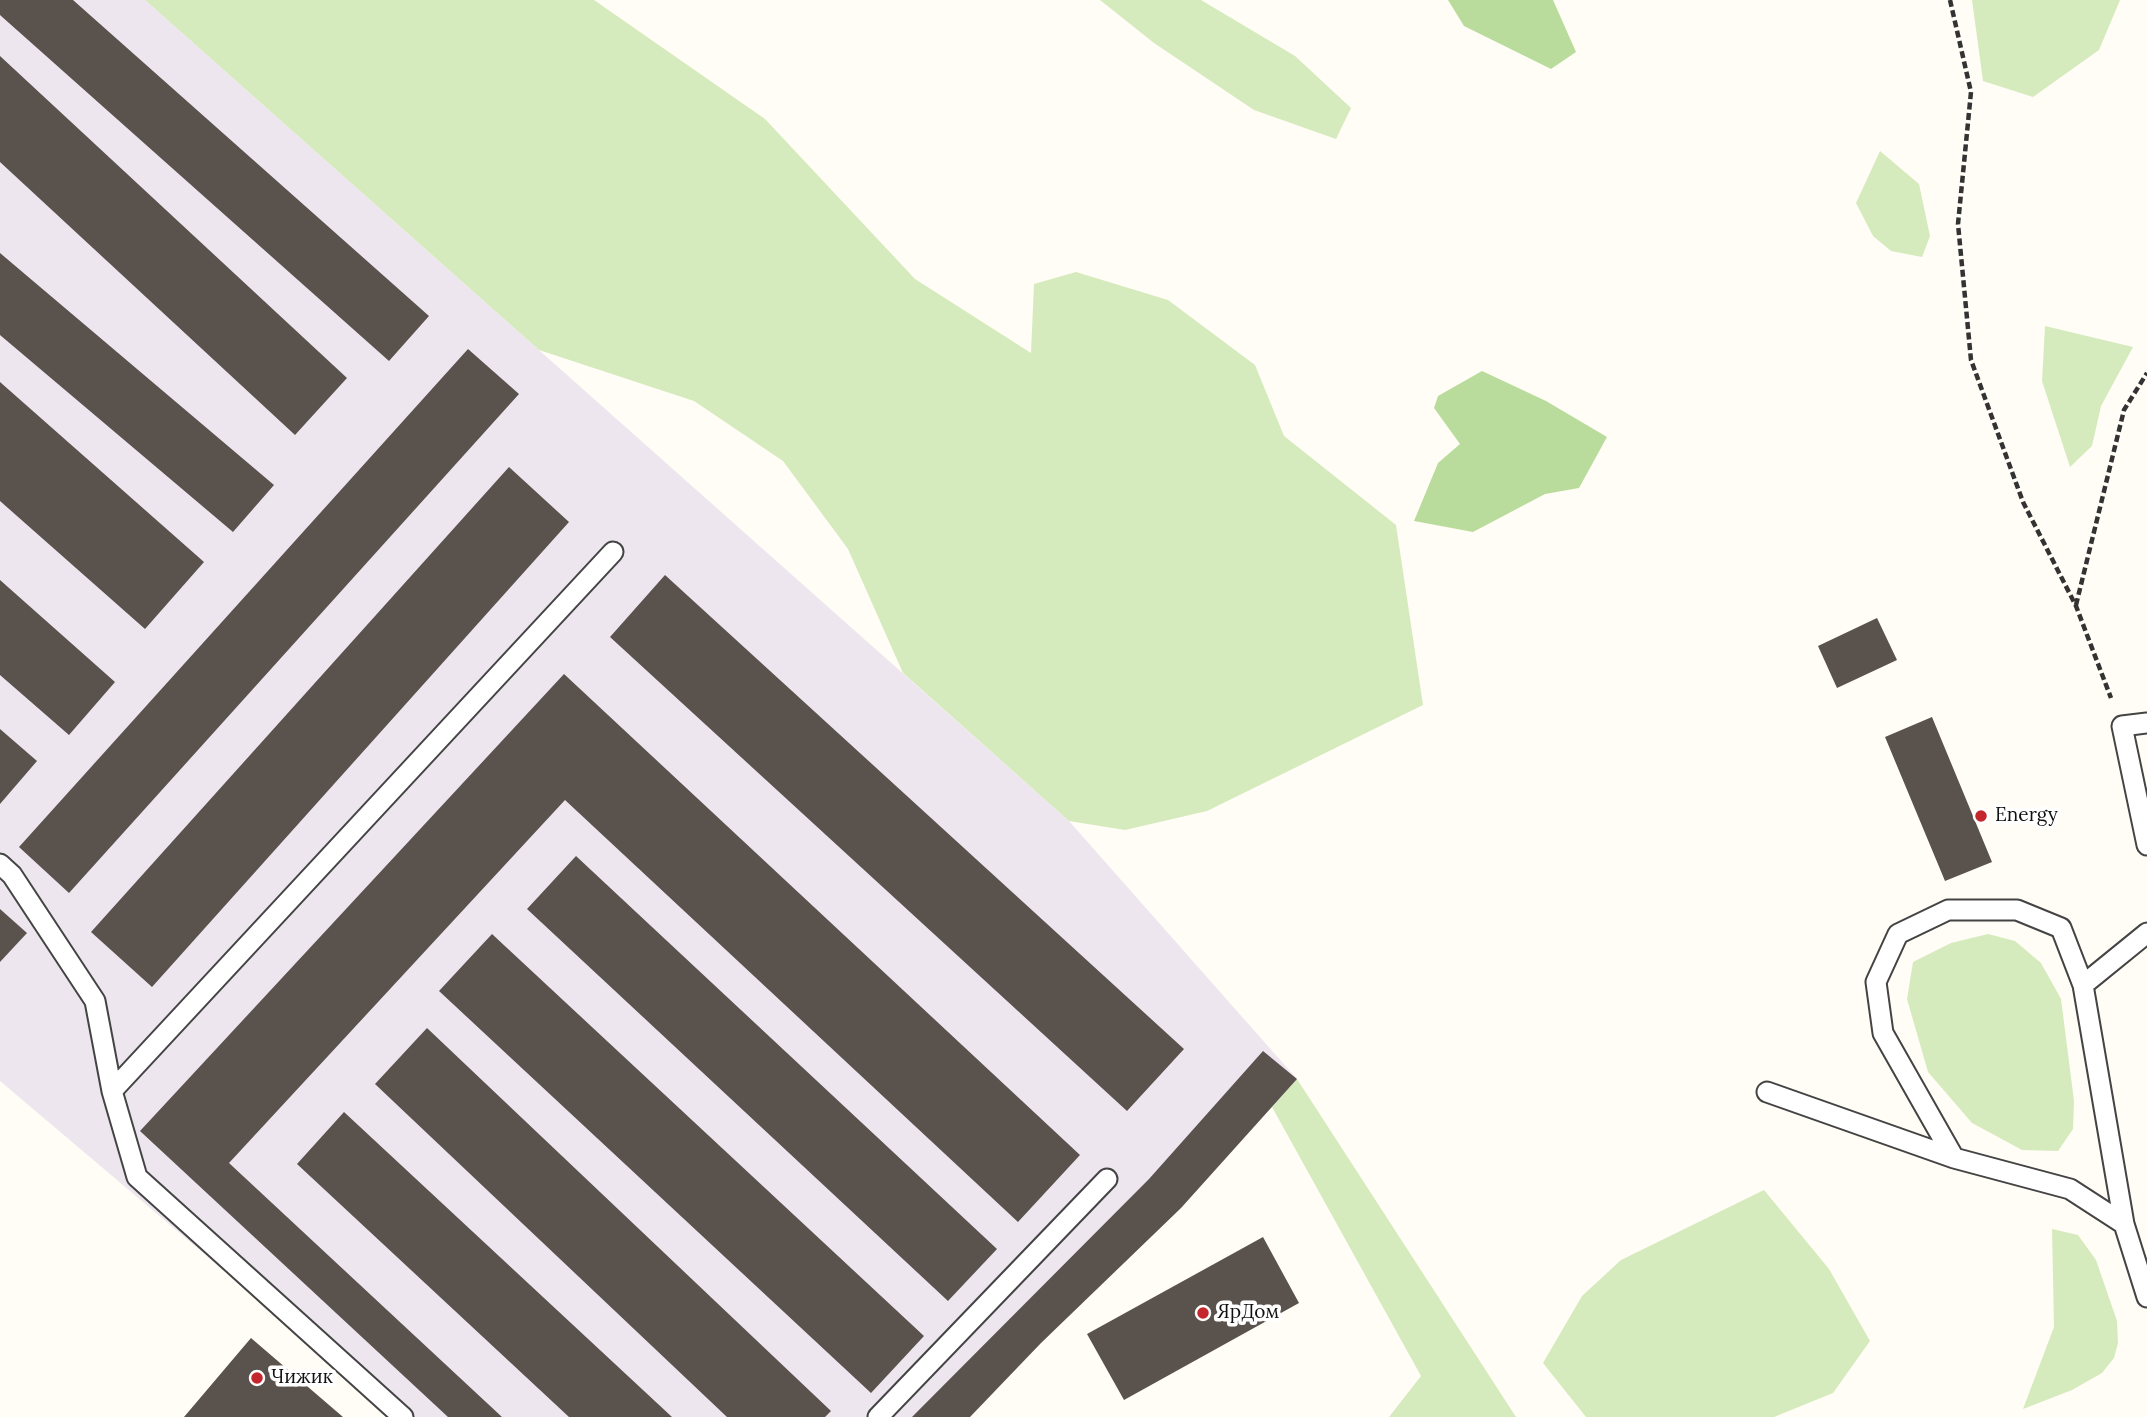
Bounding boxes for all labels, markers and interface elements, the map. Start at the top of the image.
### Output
place label: Energy [1995,805,2058,827]
marker: Energy [1973,808,1989,824]
place label: ЯрДом [1217,1302,1279,1324]
marker: ЯрДом [1195,1305,1211,1321]
place label: Чижик [271,1367,333,1389]
marker: Чижик [249,1370,265,1386]

